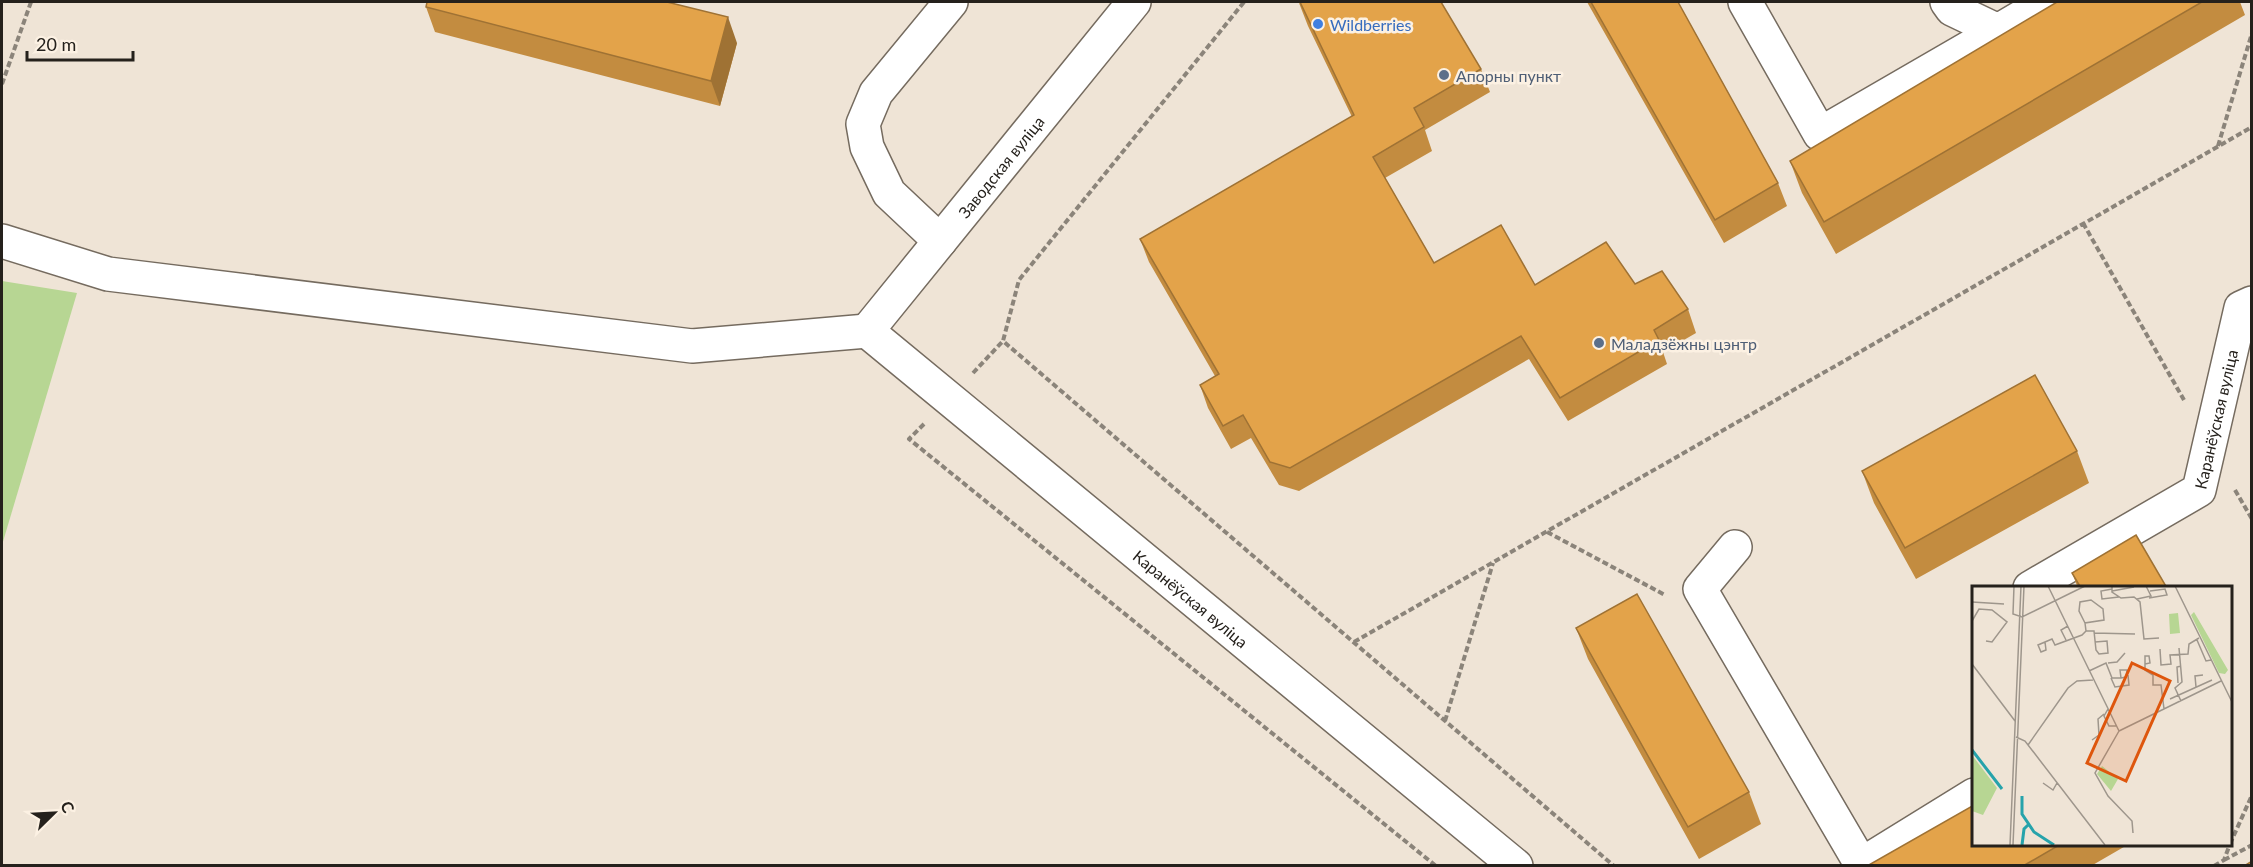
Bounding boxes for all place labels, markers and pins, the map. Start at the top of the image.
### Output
place label: Wildberries [1330,15,1411,34]
marker: Wildberries [1311,17,1325,31]
place label: Апорны пункт [1456,66,1561,85]
marker: Апорны пункт [1437,68,1451,82]
place label: Маладзёжны цэнтр [1611,334,1757,353]
marker: Маладзёжны цэнтр [1592,336,1606,350]

